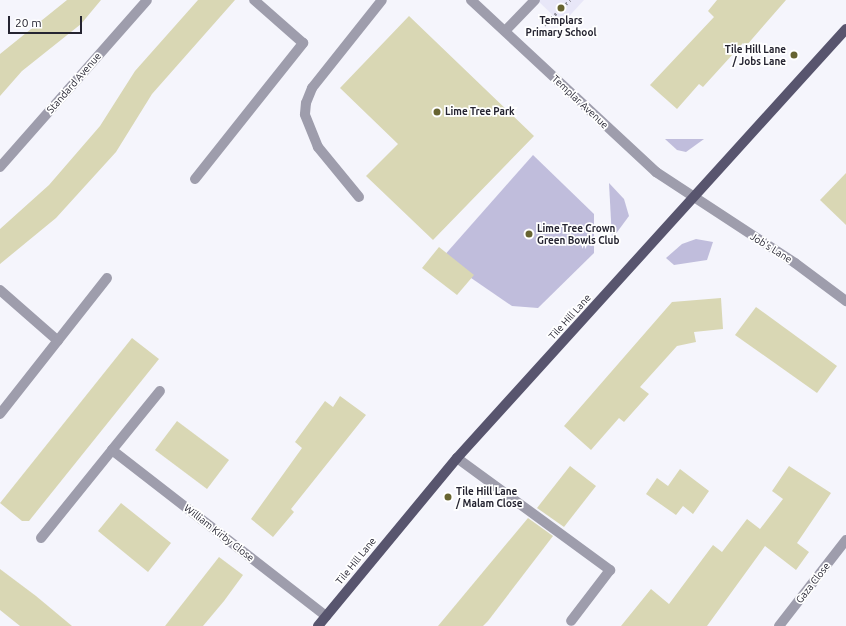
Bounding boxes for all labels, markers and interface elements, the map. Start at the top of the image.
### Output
marker: Templars Primary School [556,3,566,13]
scale bar [10,8,84,34]
place label: Templars Primary School [526,14,596,38]
text: 20 m [15,16,42,29]
place label: Tile Hill Lane / Jobs Lane [725,43,786,66]
street label: Standard Avenue [44,50,104,116]
marker: Tile Hill Lane / Jobs Lane [789,50,799,60]
street label: Templar Avenue [549,73,611,131]
place label: Lime Tree Park [445,106,515,118]
marker: Lime Tree Park [432,107,442,117]
place label: Lime Tree Crown Green Bowls Club [537,222,619,246]
marker: Lime Tree Crown Green Bowls Club [524,229,534,239]
street label: Job's Lane [748,230,794,266]
street label: Tile Hill Lane [546,292,594,342]
place label: Tile Hill Lane / Malam Close [456,485,522,508]
marker: Tile Hill Lane / Malam Close [443,492,453,502]
street label: William Kirby Close [182,502,256,564]
street label: Tile Hill Lane [333,535,379,587]
street label: Gaza Close [793,560,833,606]

